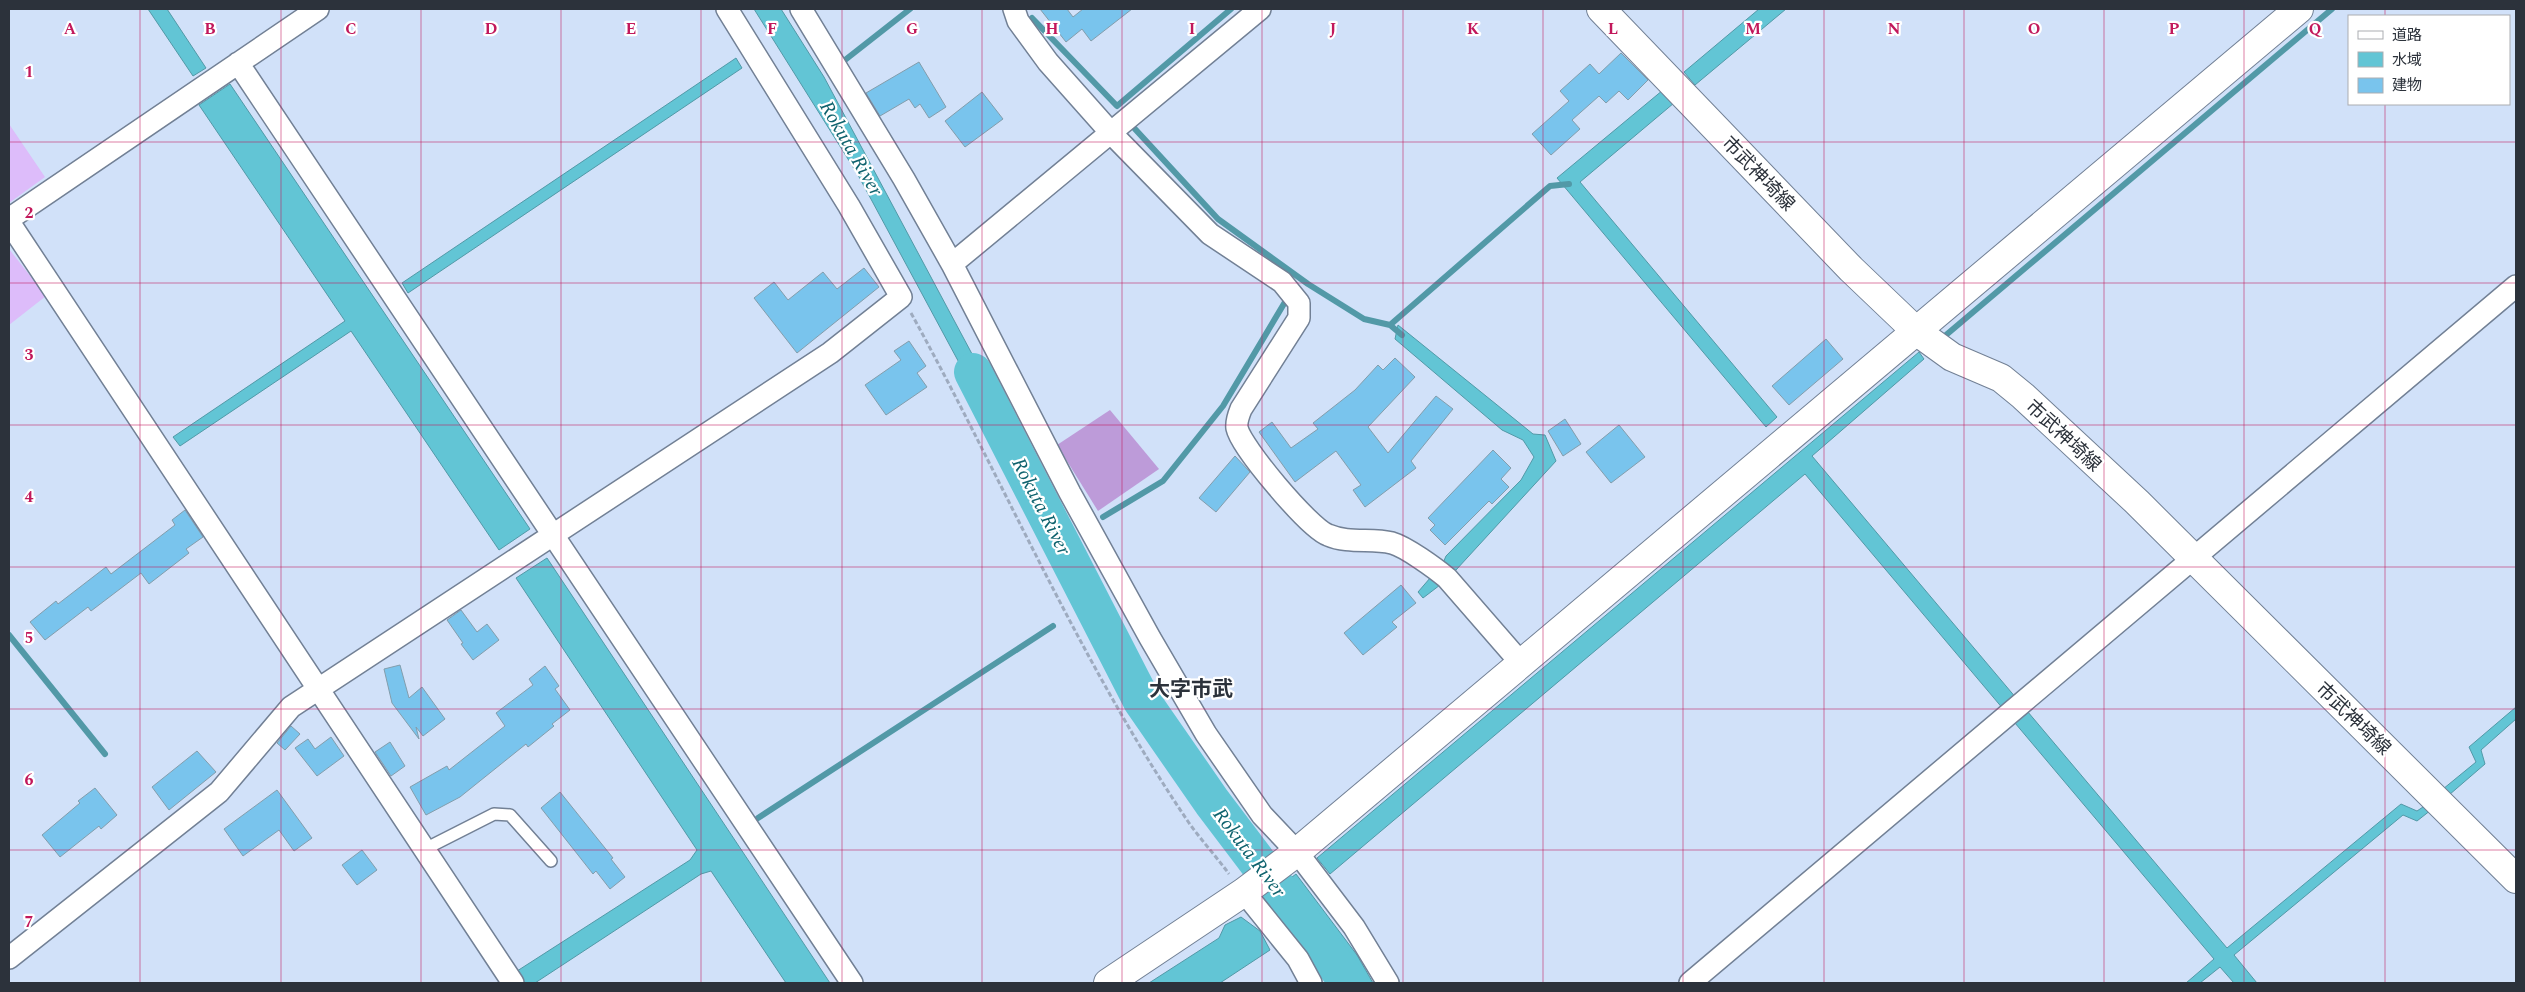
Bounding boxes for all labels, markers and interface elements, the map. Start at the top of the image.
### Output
legend [2348,15,2510,105]
text: A [64,17,77,41]
text: B [204,17,216,41]
text: C [345,17,357,41]
text: D [485,17,498,41]
text: E [626,17,636,41]
text: F [767,17,777,41]
text: G [906,17,918,41]
text: H [1045,17,1059,41]
text: I [1189,17,1195,41]
text: J [1330,17,1337,41]
text: K [1467,17,1480,41]
text: L [1608,17,1618,41]
text: M [1745,17,1761,41]
text: N [1887,17,1901,41]
text: O [2028,17,2040,41]
text: P [2169,17,2180,41]
text: Q [2309,17,2322,41]
text: 道路 [2392,24,2422,47]
text: 水域 [2392,49,2422,72]
text: 1 [25,60,33,84]
text: 建物 [2392,74,2422,97]
water label: Rokuta River [812,95,891,203]
street label: 市武神埼線 [1714,130,1801,218]
text: 2 [25,201,34,225]
text: 3 [25,343,34,367]
street label: 市武神埼線 [2018,393,2108,479]
water label: Rokuta River [1004,453,1079,561]
text: 4 [25,485,34,509]
text: 5 [25,626,33,650]
district label: 大字市武 [1149,674,1233,706]
street label: 市武神埼線 [2309,676,2397,763]
text: 6 [25,768,34,792]
water label: Rokuta River [1205,801,1294,905]
text: 7 [25,910,34,934]

